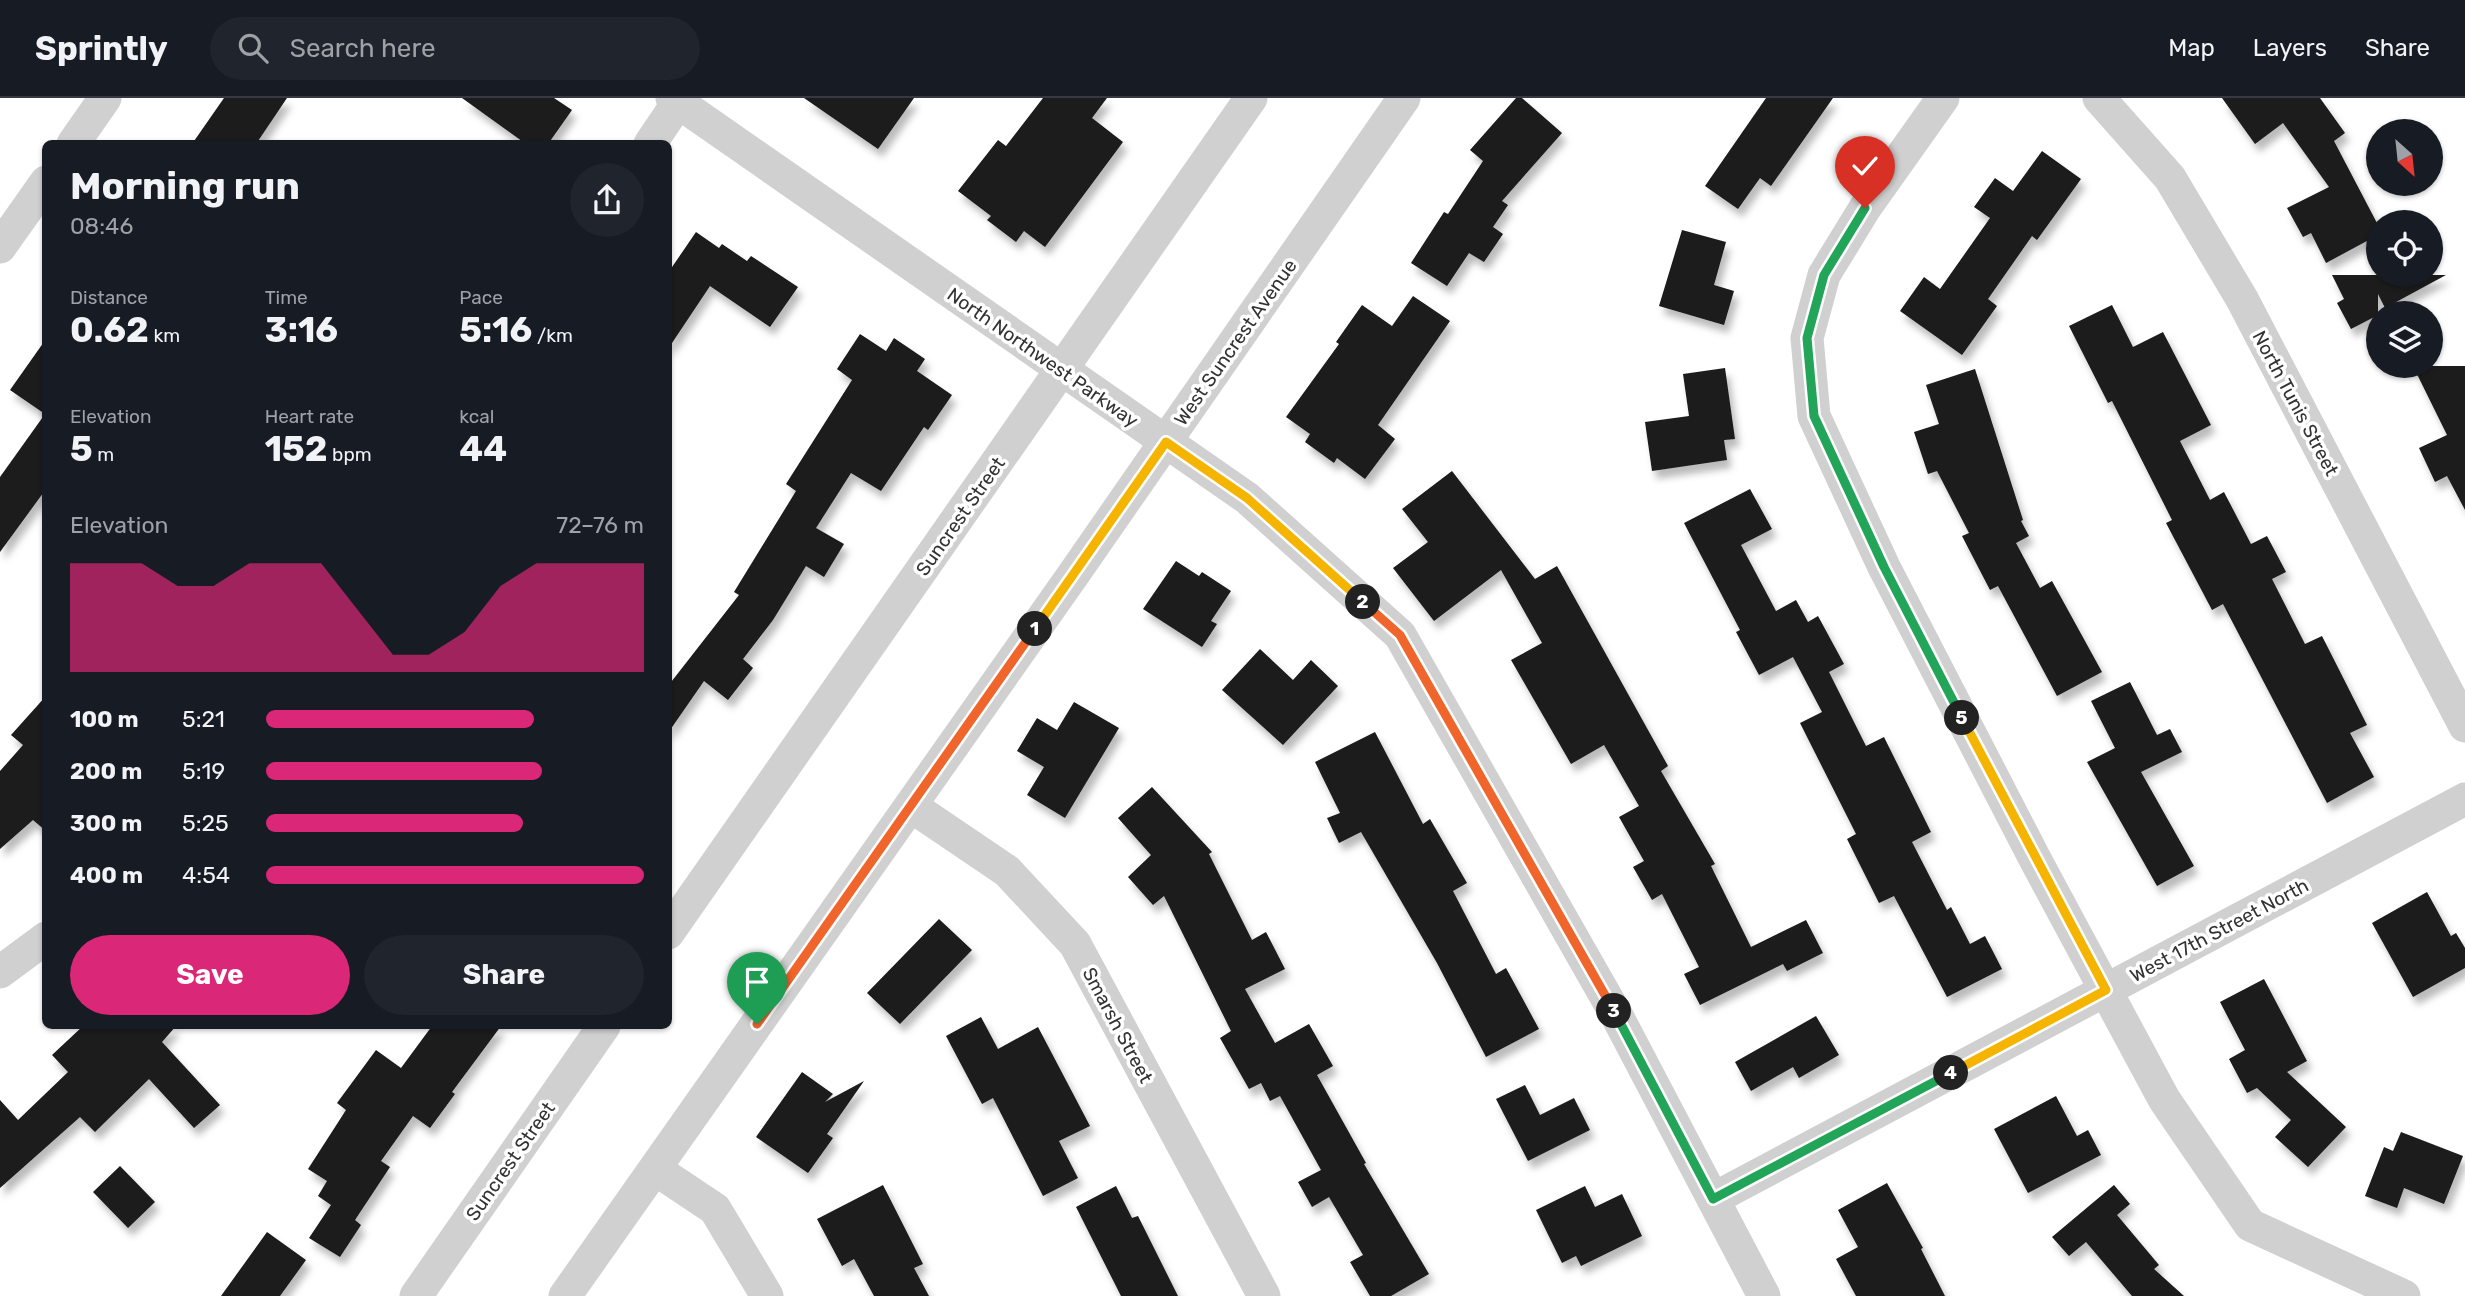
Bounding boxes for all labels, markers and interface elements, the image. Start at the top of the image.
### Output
search box [210,17,700,80]
text: Sprintly [35,29,168,68]
icon: search [234,29,272,67]
text: Search here [290,33,436,64]
text: Map [2168,34,2215,62]
text: Layers [2253,34,2327,62]
text: Share [2365,34,2430,62]
north arrow [2366,119,2443,196]
map controls [2366,119,2443,378]
pin [1835,136,1895,208]
icon: check [1846,147,1884,185]
text: Morning run [70,163,300,209]
button: share [570,163,644,237]
button: locate [2366,210,2443,287]
text: 08:46 [70,212,133,240]
street label: West Suncrest Avenue [1169,255,1302,430]
street label: North Northwest Parkway [943,283,1143,432]
text: Distance [70,286,148,309]
text: Time [265,286,308,309]
text: Pace [459,286,503,309]
button: layers [2366,301,2443,378]
text: 0.62 [70,309,149,351]
text: 3:16 [265,309,338,351]
text: 5:16 [459,309,532,351]
text: km [149,324,180,347]
text: /km [532,324,573,347]
street label: North Tunis Street [2248,327,2344,480]
text: Elevation [70,405,151,428]
text: Heart rate [265,405,354,428]
text: kcal [459,405,494,428]
text: 5 [70,428,93,470]
text: 152 [265,428,327,470]
text: 44 [459,428,507,470]
text: m [93,443,114,466]
text: bpm [327,443,372,466]
street label: Suncrest Street [911,452,1010,580]
text: Elevation [70,511,169,539]
text: 72–76 m [556,511,644,539]
pin: 2 [1346,584,1380,620]
text: 2 [1356,590,1369,613]
pin: 1 [1018,612,1052,646]
text: 1 [1030,617,1039,640]
pin: 5 [1944,700,1980,736]
text: 100 m [70,705,139,733]
text: 5:21 [182,705,225,733]
text: 5 [1955,706,1968,729]
text: 200 m [70,757,142,785]
text: 5:19 [182,757,225,785]
text: 300 m [70,809,142,837]
text: 5:25 [182,809,229,837]
text: 400 m [70,861,143,889]
text: 4:54 [182,861,230,889]
street label: West 17th Street North [2126,874,2312,987]
button: Save [70,935,350,1015]
button: Share [364,935,644,1015]
pin [727,952,787,1024]
icon: arrive [738,963,776,1001]
street label: Smarsh Street [1078,964,1158,1087]
pin: 3 [1596,993,1632,1028]
text: 3 [1607,999,1620,1022]
pin: 4 [1934,1056,1968,1090]
text: 4 [1944,1061,1957,1084]
street label: Suncrest Street [461,1097,560,1225]

